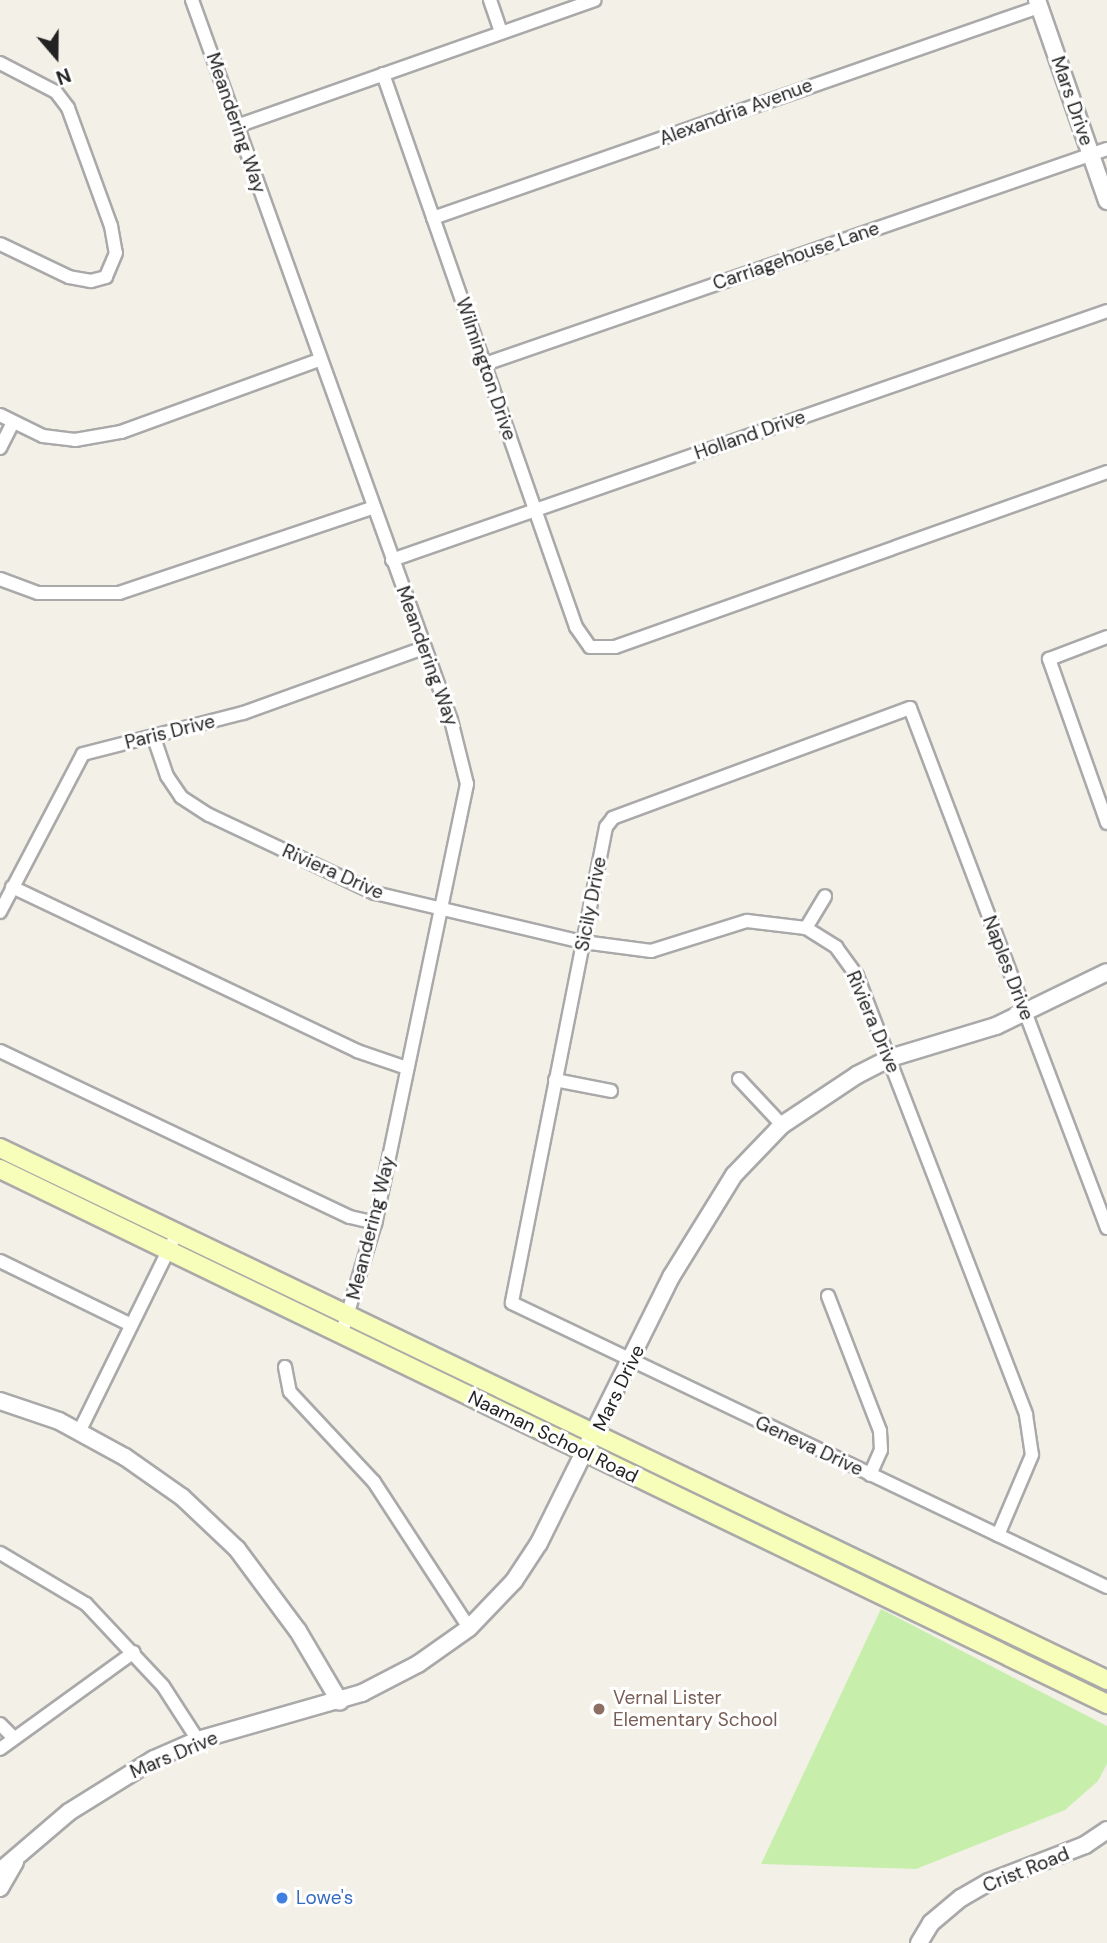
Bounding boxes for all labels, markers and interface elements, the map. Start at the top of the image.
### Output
north arrow [21,21,91,91]
street label: Meandering Way [201,50,271,196]
street label: Mars Drive [1046,53,1098,149]
text: N [53,62,74,90]
street label: Alexandria Avenue [656,74,816,150]
street label: Carriagehouse Lane [710,217,882,295]
street label: Wilmington Drive [451,295,521,443]
street label: Holland Drive [692,405,808,465]
street label: Meandering Way [391,583,463,729]
street label: Paris Drive [123,710,217,754]
street label: Riviera Drive [279,839,387,905]
street label: Sicily Drive [571,855,611,953]
street label: Naples Drive [978,913,1038,1023]
street label: Riviera Drive [841,968,905,1076]
street label: Meandering Way [342,1154,400,1302]
street label: Mars Drive [588,1341,650,1435]
street label: Naaman School Road [464,1386,642,1488]
street label: Geneva Drive [751,1411,867,1481]
place label: Vernal Lister Elementary School [613,1687,777,1731]
marker: Vernal Lister Elementary School [591,1701,607,1717]
street label: Mars Drive [127,1726,221,1784]
street label: Crist Road [980,1842,1072,1898]
place label: Lowe's [296,1887,353,1909]
marker: Lowe's [274,1890,290,1906]

